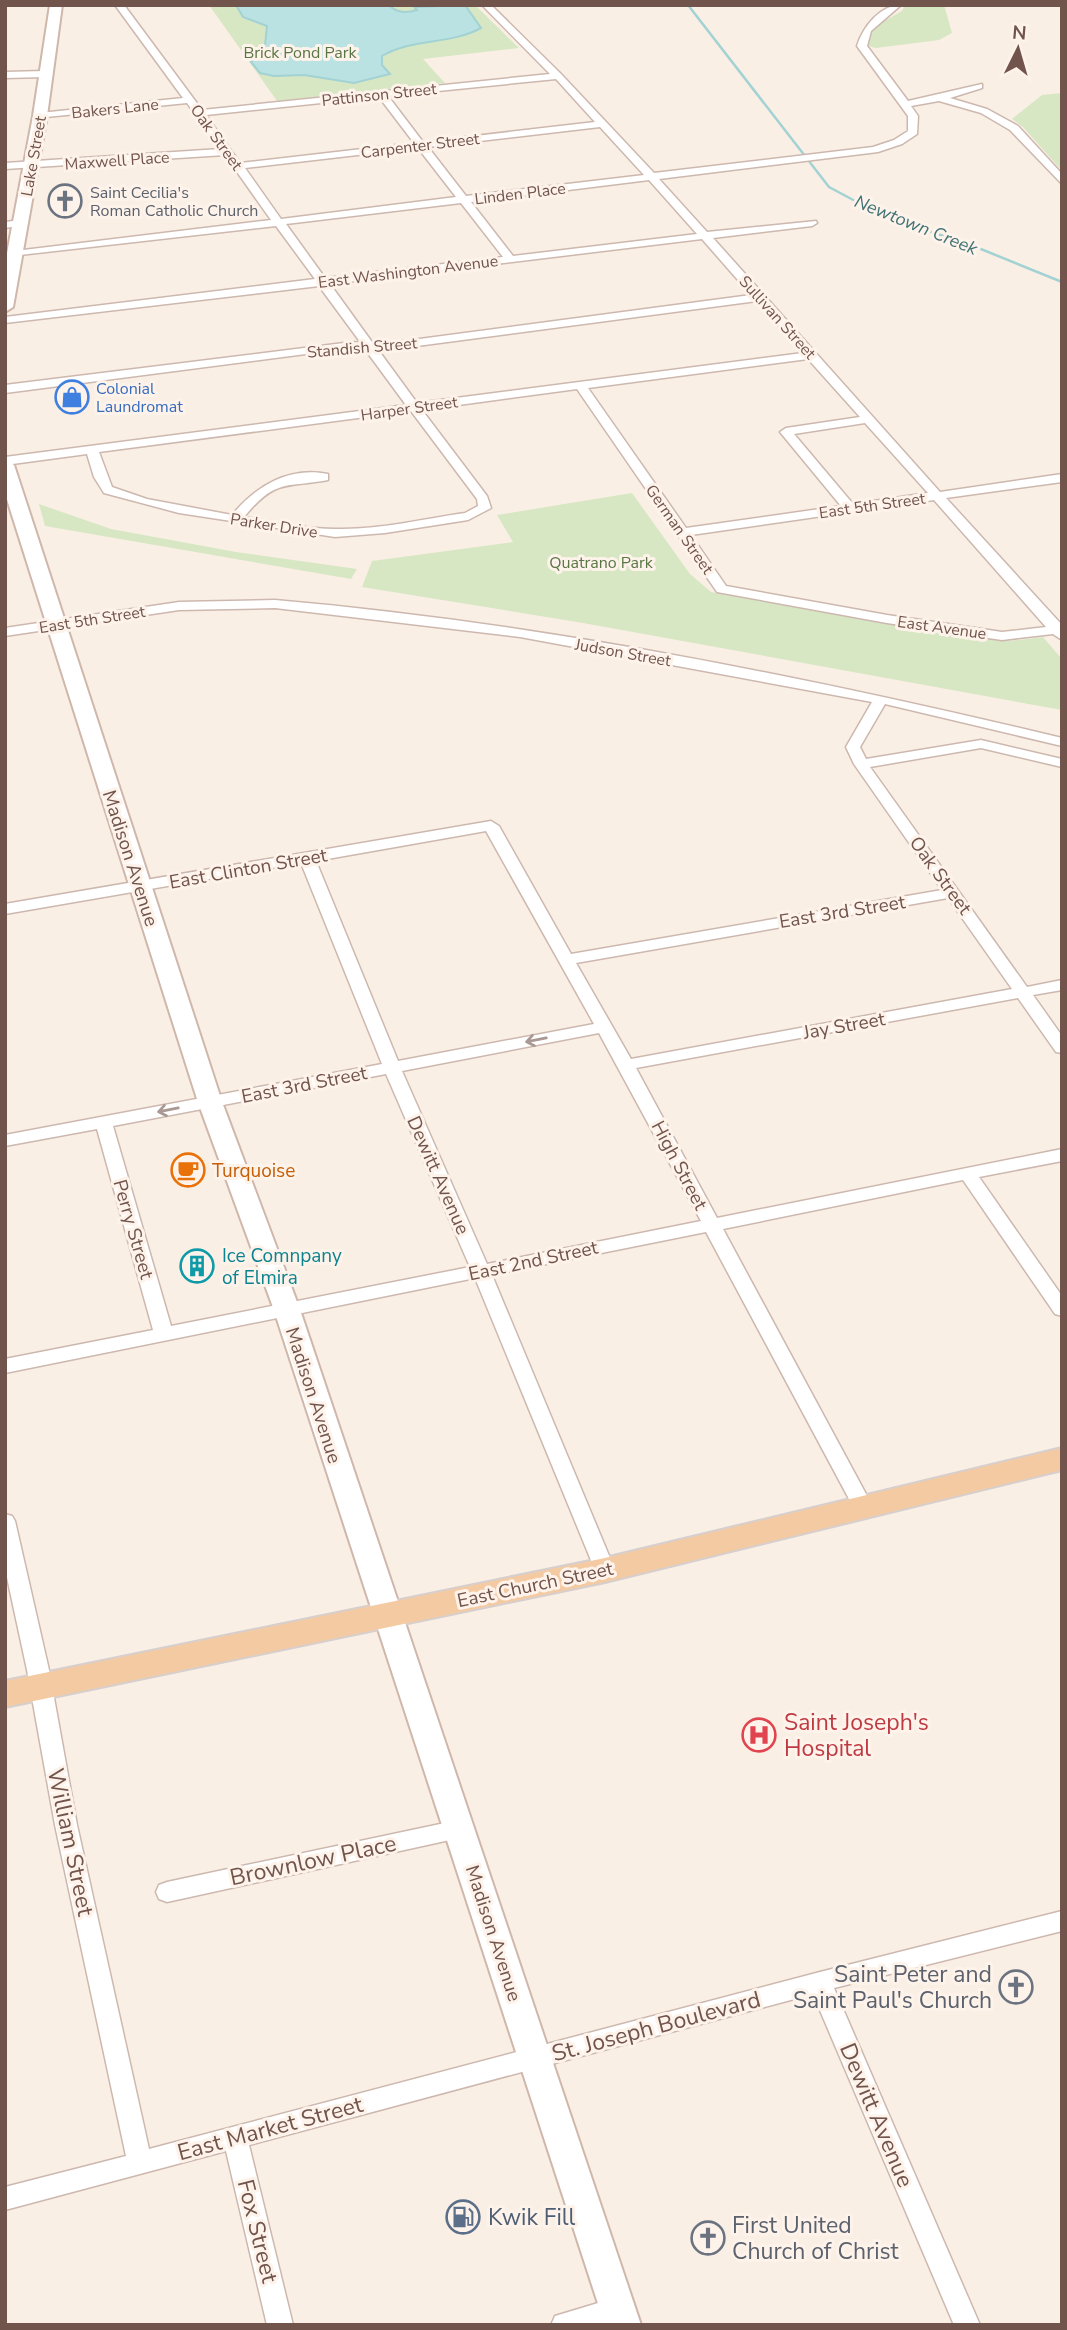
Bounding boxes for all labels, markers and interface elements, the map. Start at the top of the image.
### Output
north arrow [983,14,1053,84]
text: N [1011,19,1028,47]
park label: Brick Pond Park [244,42,357,64]
street label: Pattinson Street [321,78,438,112]
street label: Bakers Lane [70,93,160,125]
street label: Oak Street [185,100,248,175]
street label: Lake Street [16,114,52,198]
street label: Carpenter Street [360,128,481,164]
street label: Maxwell Place [64,146,170,176]
street label: Linden Place [473,177,567,210]
church icon: Saint Cecilia's Roman Catholic Church [46,182,84,220]
place label: Saint Cecilia's Roman Catholic Church [90,182,258,222]
water label: Newtown Creek [851,189,982,261]
street label: East Washington Avenue [317,250,499,294]
street label: Sullivan Street [734,271,821,364]
street label: Standish Street [306,332,419,364]
shop icon: Colonial Laundromat [53,378,91,416]
place label: Colonial Laundromat [96,378,183,418]
street label: Harper Street [359,391,459,427]
street label: German Street [640,480,718,579]
street label: East 5th Street [818,488,927,524]
street label: Parker Drive [229,508,319,544]
park label: Quatrano Park [549,552,654,574]
street label: East 5th Street [38,601,147,639]
street label: East Avenue [896,611,988,645]
street label: Judson Street [572,634,673,672]
street label: Madison Avenue [96,787,164,930]
street label: Oak Street [903,831,978,920]
street label: East Clinton Street [167,842,329,896]
street label: East 3rd Street [777,889,907,935]
street label: Jay Street [800,1006,887,1046]
one-way arrow [525,1033,548,1047]
street label: East 3rd Street [239,1060,370,1110]
one-way arrow [157,1104,180,1118]
street label: Dewitt Avenue [400,1112,476,1239]
street label: High Street [645,1116,714,1215]
cafe icon: Turquoise [169,1151,207,1189]
place label: Turquoise [212,1158,295,1184]
street label: Perry Street [106,1176,160,1282]
street label: East 2nd Street [466,1235,601,1287]
place label: Ice Comnpany of Elmira [222,1243,342,1291]
building icon: Ice Comnpany of Elmira [178,1247,216,1285]
street label: Madison Avenue [279,1324,347,1467]
street label: East Church Street [455,1556,616,1614]
place label: Saint Joseph's Hospital [784,1707,929,1764]
hospital icon: Saint Joseph's Hospital [740,1716,778,1754]
street label: William Street [40,1765,101,1920]
street label: Brownlow Place [227,1828,399,1893]
street label: Madison Avenue [459,1862,527,2005]
place label: Saint Peter and Saint Paul's Church [793,1959,992,2016]
church icon: Saint Peter and Saint Paul's Church [997,1968,1035,2006]
street label: St. Joseph Boulevard [548,1984,764,2069]
street label: Dewitt Avenue [832,2038,921,2192]
street label: East Market Street [174,2089,367,2168]
street label: Fox Street [230,2176,286,2287]
fuel station icon: Kwik Fill [444,2198,482,2236]
place label: Kwik Fill [488,2202,576,2233]
place label: First United Church of Christ [732,2210,899,2267]
church icon: First United Church of Christ [689,2219,727,2257]

